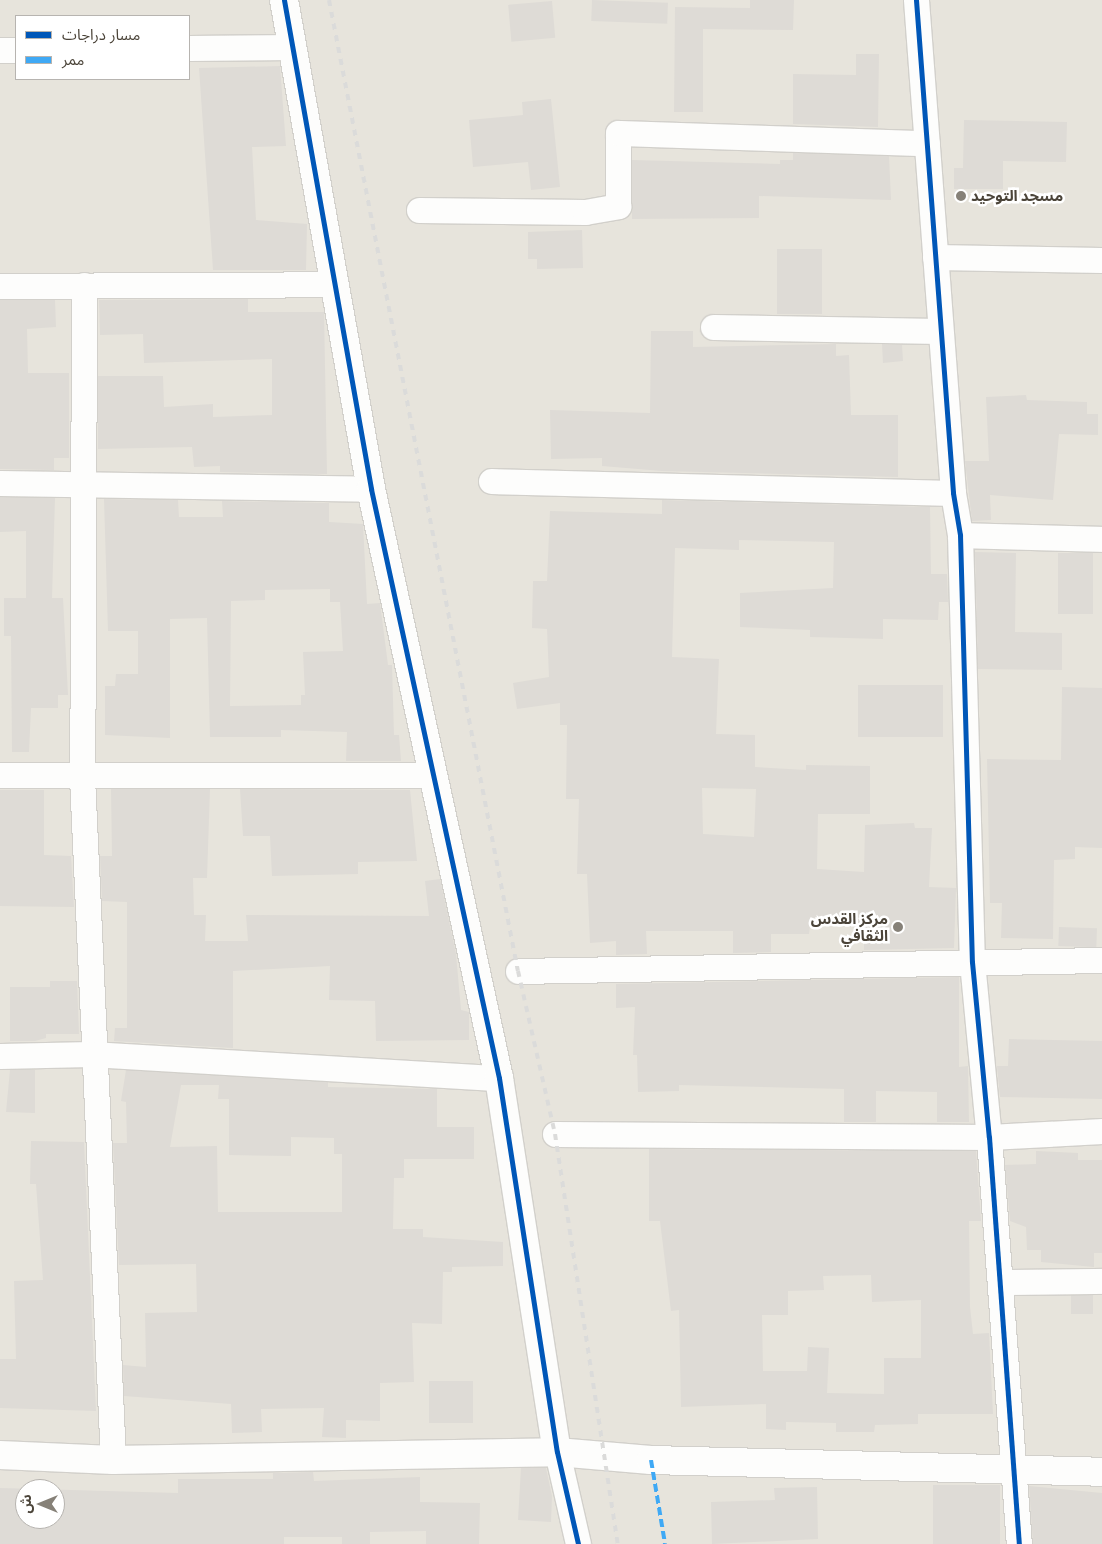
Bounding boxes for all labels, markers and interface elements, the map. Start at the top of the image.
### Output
legend [15,15,190,80]
text: مسار دراجات [62,24,140,45]
text: ممر [62,49,85,70]
place label: مسجد التوحيد [971,187,1063,205]
marker: مسجد التوحيد [955,190,967,202]
place label: مركز القدس الثقافي [811,909,888,944]
marker: مركز القدس الثقافي [892,921,904,933]
north arrow [15,1479,65,1529]
text: ش [16,1494,36,1514]

